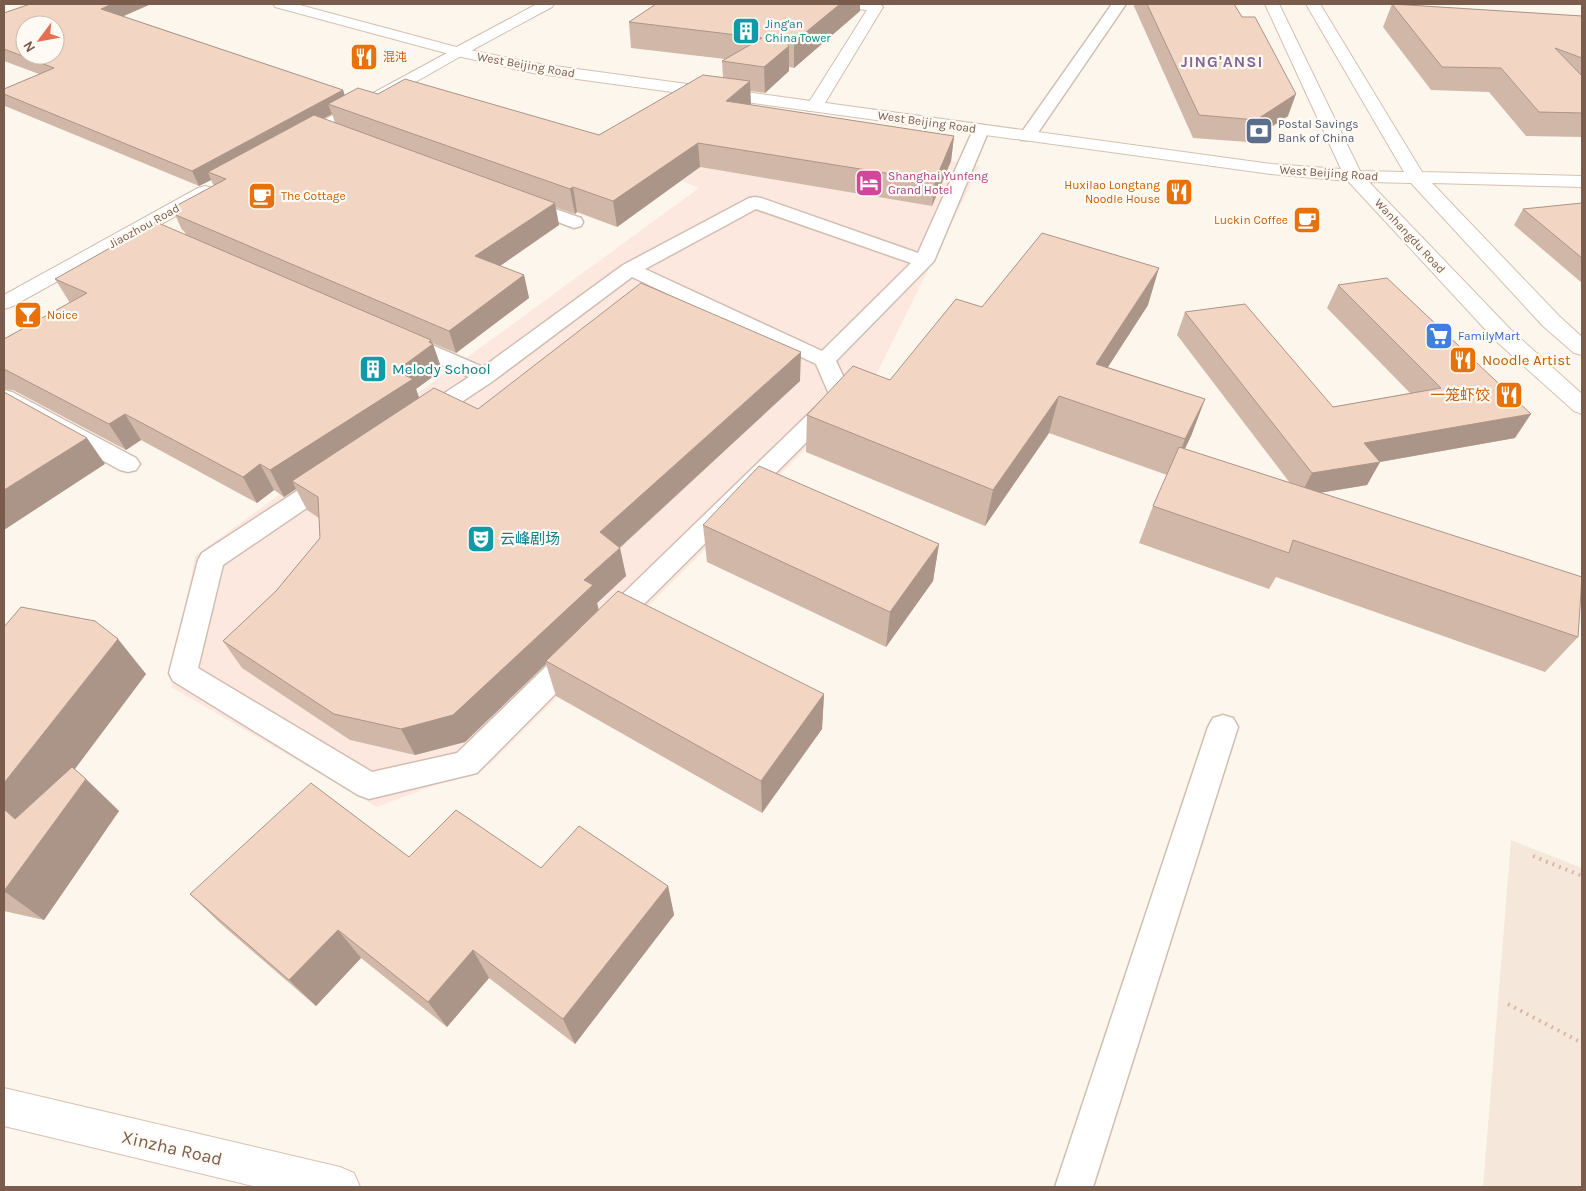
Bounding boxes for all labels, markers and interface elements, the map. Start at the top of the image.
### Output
north arrow [15,15,65,65]
building icon: Jing'an China Tower [731,16,761,46]
place label: Jing'an China Tower [765,17,831,45]
text: N [20,38,39,55]
restaurant icon: 混沌 [349,42,379,72]
street label: West Beijing Road [476,49,576,81]
place label: 混沌 [383,50,407,64]
district label: JING'ANSI [1181,52,1263,71]
street label: West Beijing Road [877,108,977,136]
bank icon: Postal Savings Bank of China [1244,116,1274,146]
place label: Postal Savings Bank of China [1278,117,1359,145]
street label: West Beijing Road [1279,163,1379,183]
hotel icon: Shanghai Yunfeng Grand Hotel [854,168,884,198]
place label: Shanghai Yunfeng Grand Hotel [888,169,988,197]
restaurant icon: Huxilao Longtang Noodle House [1164,177,1194,207]
place label: Huxilao Longtang Noodle House [1064,178,1160,206]
cafe icon: The Cottage [247,181,277,211]
place label: The Cottage [281,189,346,203]
street label: Wanhangdu Road [1372,196,1448,276]
street label: Jiaozhou Road [106,201,182,251]
cafe icon: Luckin Coffee [1292,205,1322,235]
place label: Luckin Coffee [1214,213,1288,227]
bar icon: Noice [13,300,43,330]
place label: Noice [47,308,78,322]
supermarket icon: FamilyMart [1424,321,1454,351]
place label: FamilyMart [1458,329,1520,343]
restaurant icon: Noodle Artist [1448,345,1478,375]
place label: Noodle Artist [1482,351,1571,369]
building icon: Melody School [358,354,388,384]
place label: Melody School [392,360,491,378]
restaurant icon: 一笼虾饺 [1494,380,1524,410]
place label: 一笼虾饺 [1430,386,1490,404]
theatre icon: 云峰剧场 [466,524,496,554]
place label: 云峰剧场 [500,530,560,548]
street label: Xinzha Road [119,1126,225,1170]

